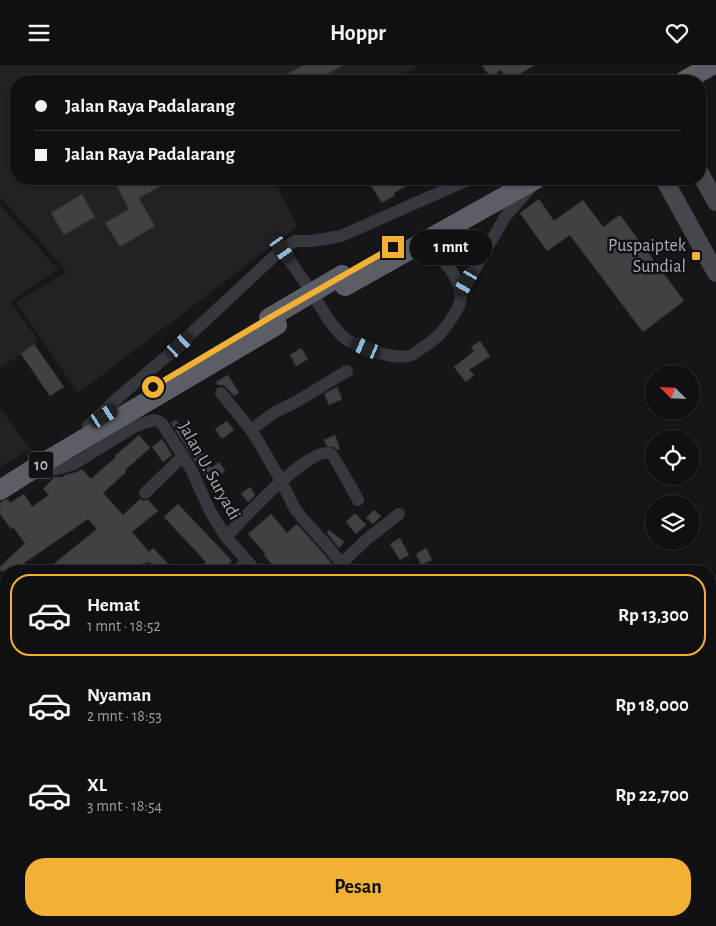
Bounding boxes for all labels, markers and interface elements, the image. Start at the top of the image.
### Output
icon: menu [25,19,53,47]
icon: heart [663,19,691,47]
text: Hoppr [330,22,386,44]
text: Jalan Raya Padalarang [65,97,235,116]
text: Jalan Raya Padalarang [65,145,235,164]
callout: 1 mnt [410,229,493,265]
car [267,232,296,266]
route end [382,236,404,258]
place label: Puspaiptek Sundial [608,237,687,276]
text: 1 mnt [434,239,468,255]
marker: Puspaiptek Sundial [690,250,702,262]
car [452,266,479,300]
car [163,329,196,361]
car [349,335,382,361]
north arrow [645,365,700,420]
map controls [645,365,700,550]
route start [142,376,164,398]
car [87,402,120,430]
street label: Jalan U. Suryadi [175,419,243,523]
button: locate [645,430,700,485]
road number: 10 [28,451,54,479]
button: layers [645,495,700,550]
icon: car [27,593,72,638]
text: Hemat [87,596,140,615]
text: Rp 13,300 [618,606,689,625]
text: 1 mnt · 18:52 [87,618,161,634]
icon: car [27,683,72,728]
text: Nyaman [87,686,151,705]
text: Rp 18,000 [615,696,689,715]
text: 2 mnt · 18:53 [87,708,162,724]
icon: car [27,773,72,818]
text: XL [87,776,107,795]
text: Rp 22,700 [615,786,689,805]
text: 3 mnt · 18:54 [87,798,162,814]
button: Pesan [25,858,691,916]

